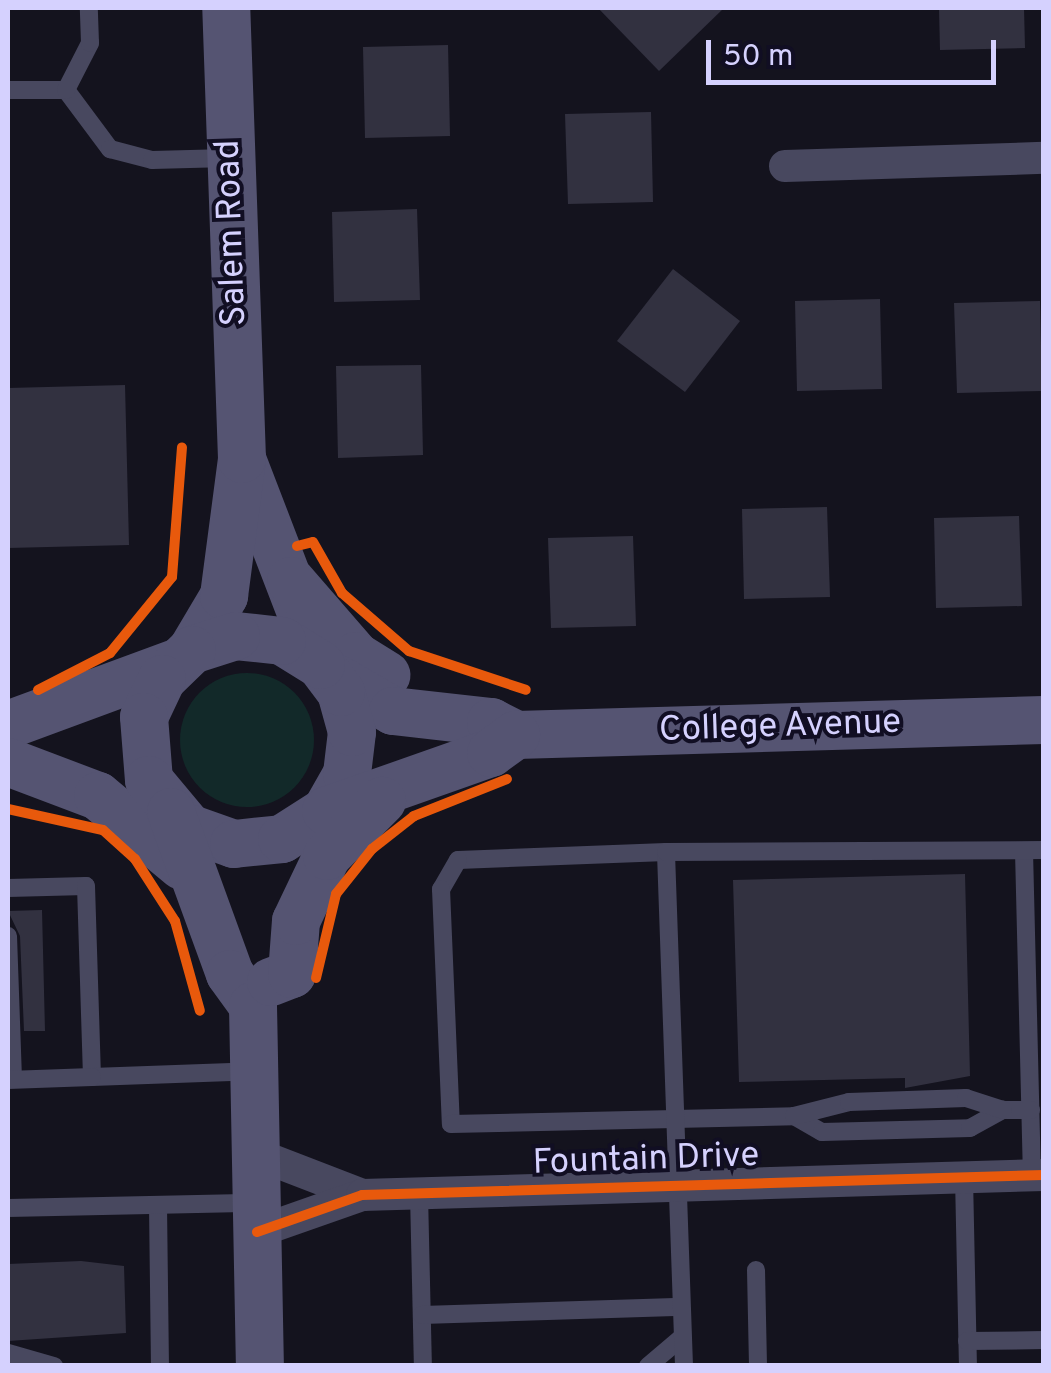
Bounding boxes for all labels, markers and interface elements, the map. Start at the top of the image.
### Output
scale bar [711,20,1001,82]
text: 50 m [723,39,793,76]
street label: Salem Road [208,139,256,327]
street label: College Avenue [657,702,903,752]
street label: Fountain Drive [532,1135,760,1185]

